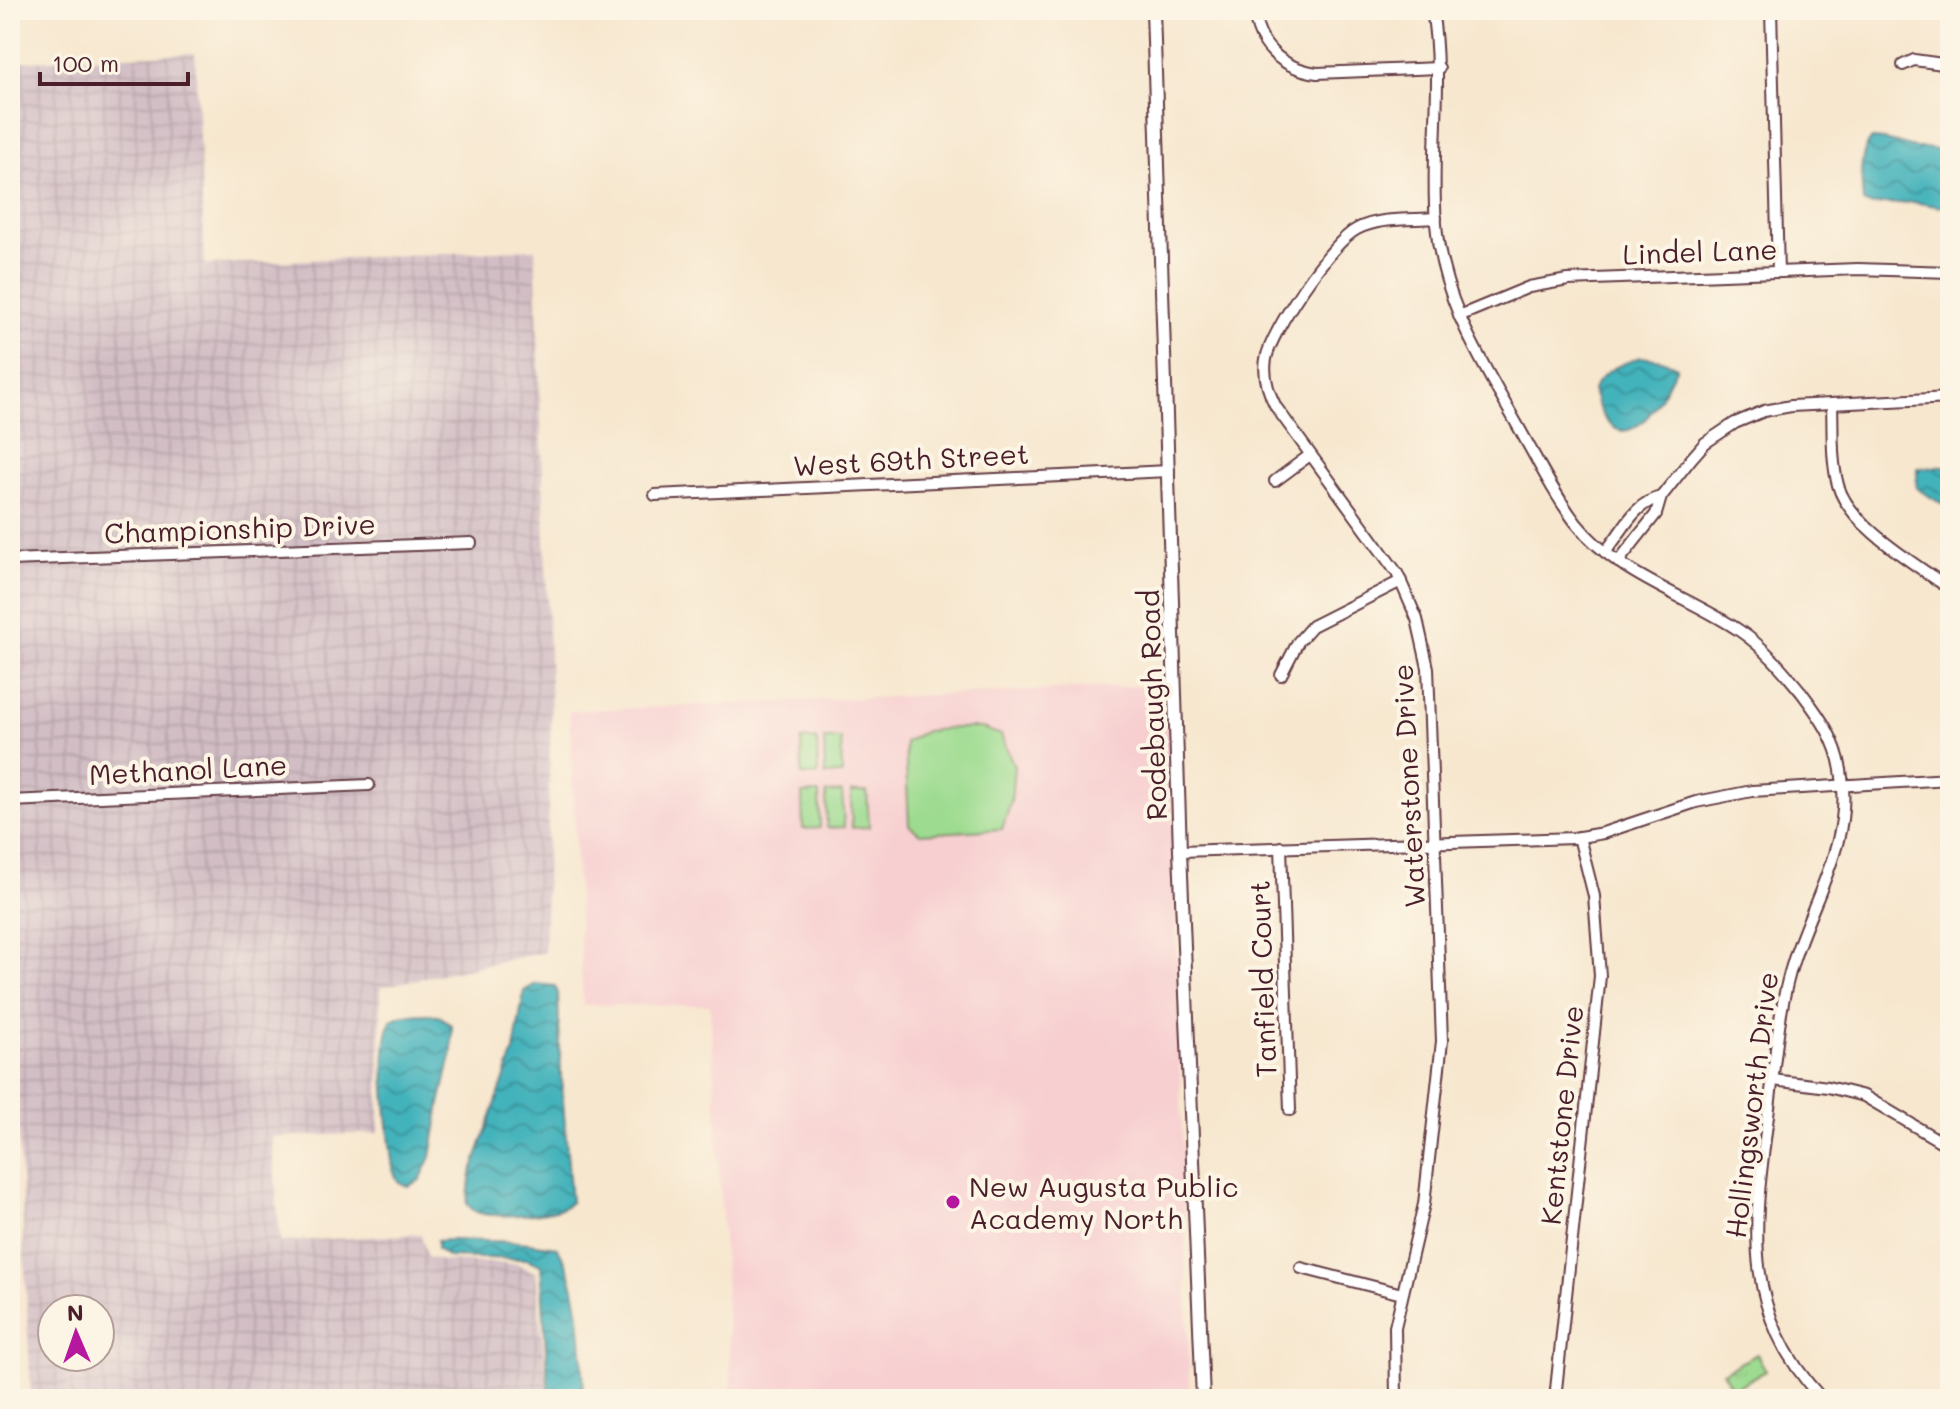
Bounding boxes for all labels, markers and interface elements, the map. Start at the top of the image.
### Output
scale bar [40,36,188,86]
text: 100 m [52,47,119,78]
street label: Lindel Lane [1622,230,1778,272]
street label: West 69th Street [792,435,1030,483]
street label: Championship Drive [104,505,376,551]
street label: Rodebaugh Road [1130,589,1174,821]
street label: Waterstone Drive [1384,663,1432,909]
street label: Methanol Lane [88,746,288,792]
street label: Tanfield Court [1241,880,1283,1078]
street label: Hollingsworth Drive [1717,970,1785,1240]
street label: Kentstone Drive [1532,1003,1590,1227]
place label: New Augusta Public Academy North [969,1168,1239,1236]
marker: New Augusta Public Academy North [944,1193,962,1211]
north arrow [36,1293,116,1373]
text: N [66,1298,84,1327]

